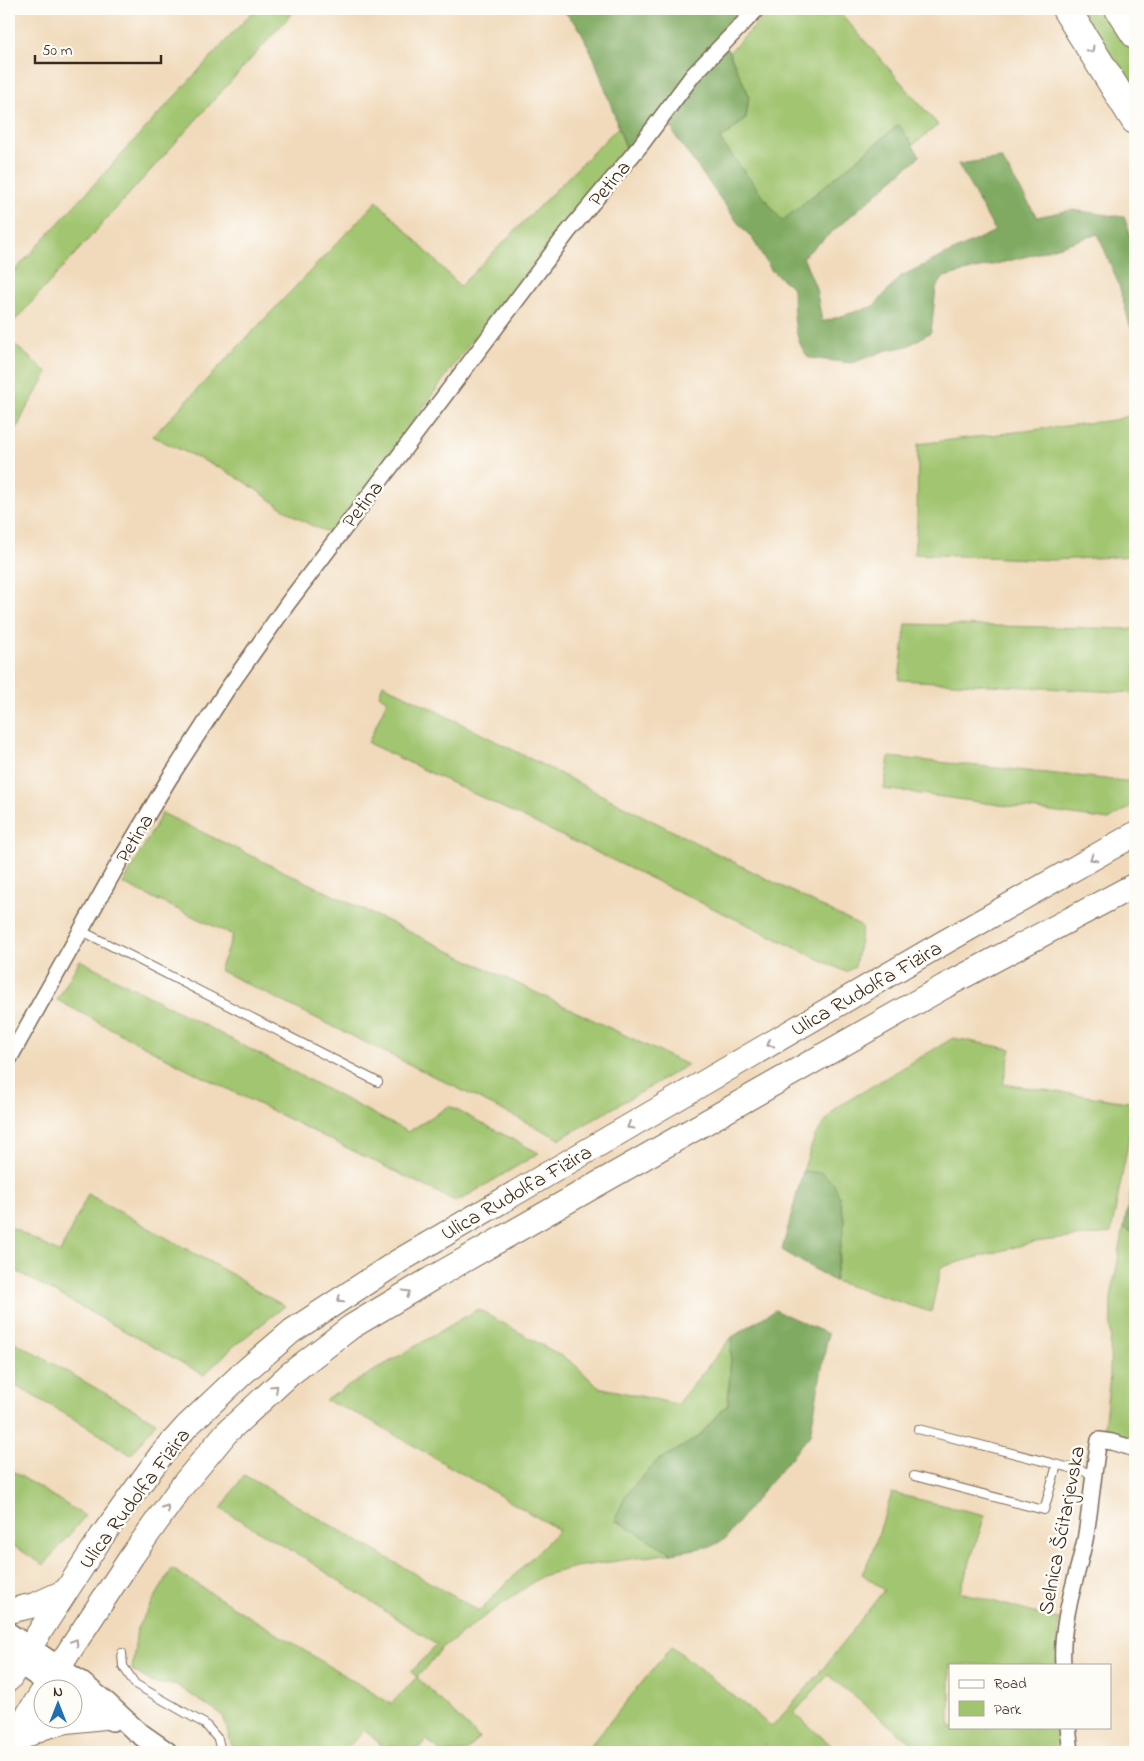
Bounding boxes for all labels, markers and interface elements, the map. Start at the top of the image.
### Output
scale bar [35,32,161,64]
text: 50 m [42,40,73,62]
one-way arrow [1085,45,1094,54]
street label: Petina [582,154,639,214]
street label: Petina [336,475,391,535]
street label: Petina [109,809,162,869]
one-way arrow [1089,852,1098,862]
street label: Ulica Rudolfa Fizira [786,934,948,1045]
one-way arrow [767,1038,776,1048]
one-way arrow [626,1120,635,1130]
street label: Ulica Rudolfa Fizira [436,1138,598,1249]
one-way arrow [401,1290,410,1300]
one-way arrow [337,1293,346,1303]
one-way arrow [269,1385,278,1394]
street label: Ulica Rudolfa Fizira [73,1422,199,1576]
street label: Selnica Šćitarjevska [1032,1444,1094,1617]
one-way arrow [160,1504,169,1514]
one-way arrow [69,1639,78,1648]
legend [949,1664,1112,1728]
text: Road [994,1673,1027,1695]
north arrow [32,1678,82,1728]
text: N [53,1682,63,1703]
text: Park [994,1699,1022,1721]

